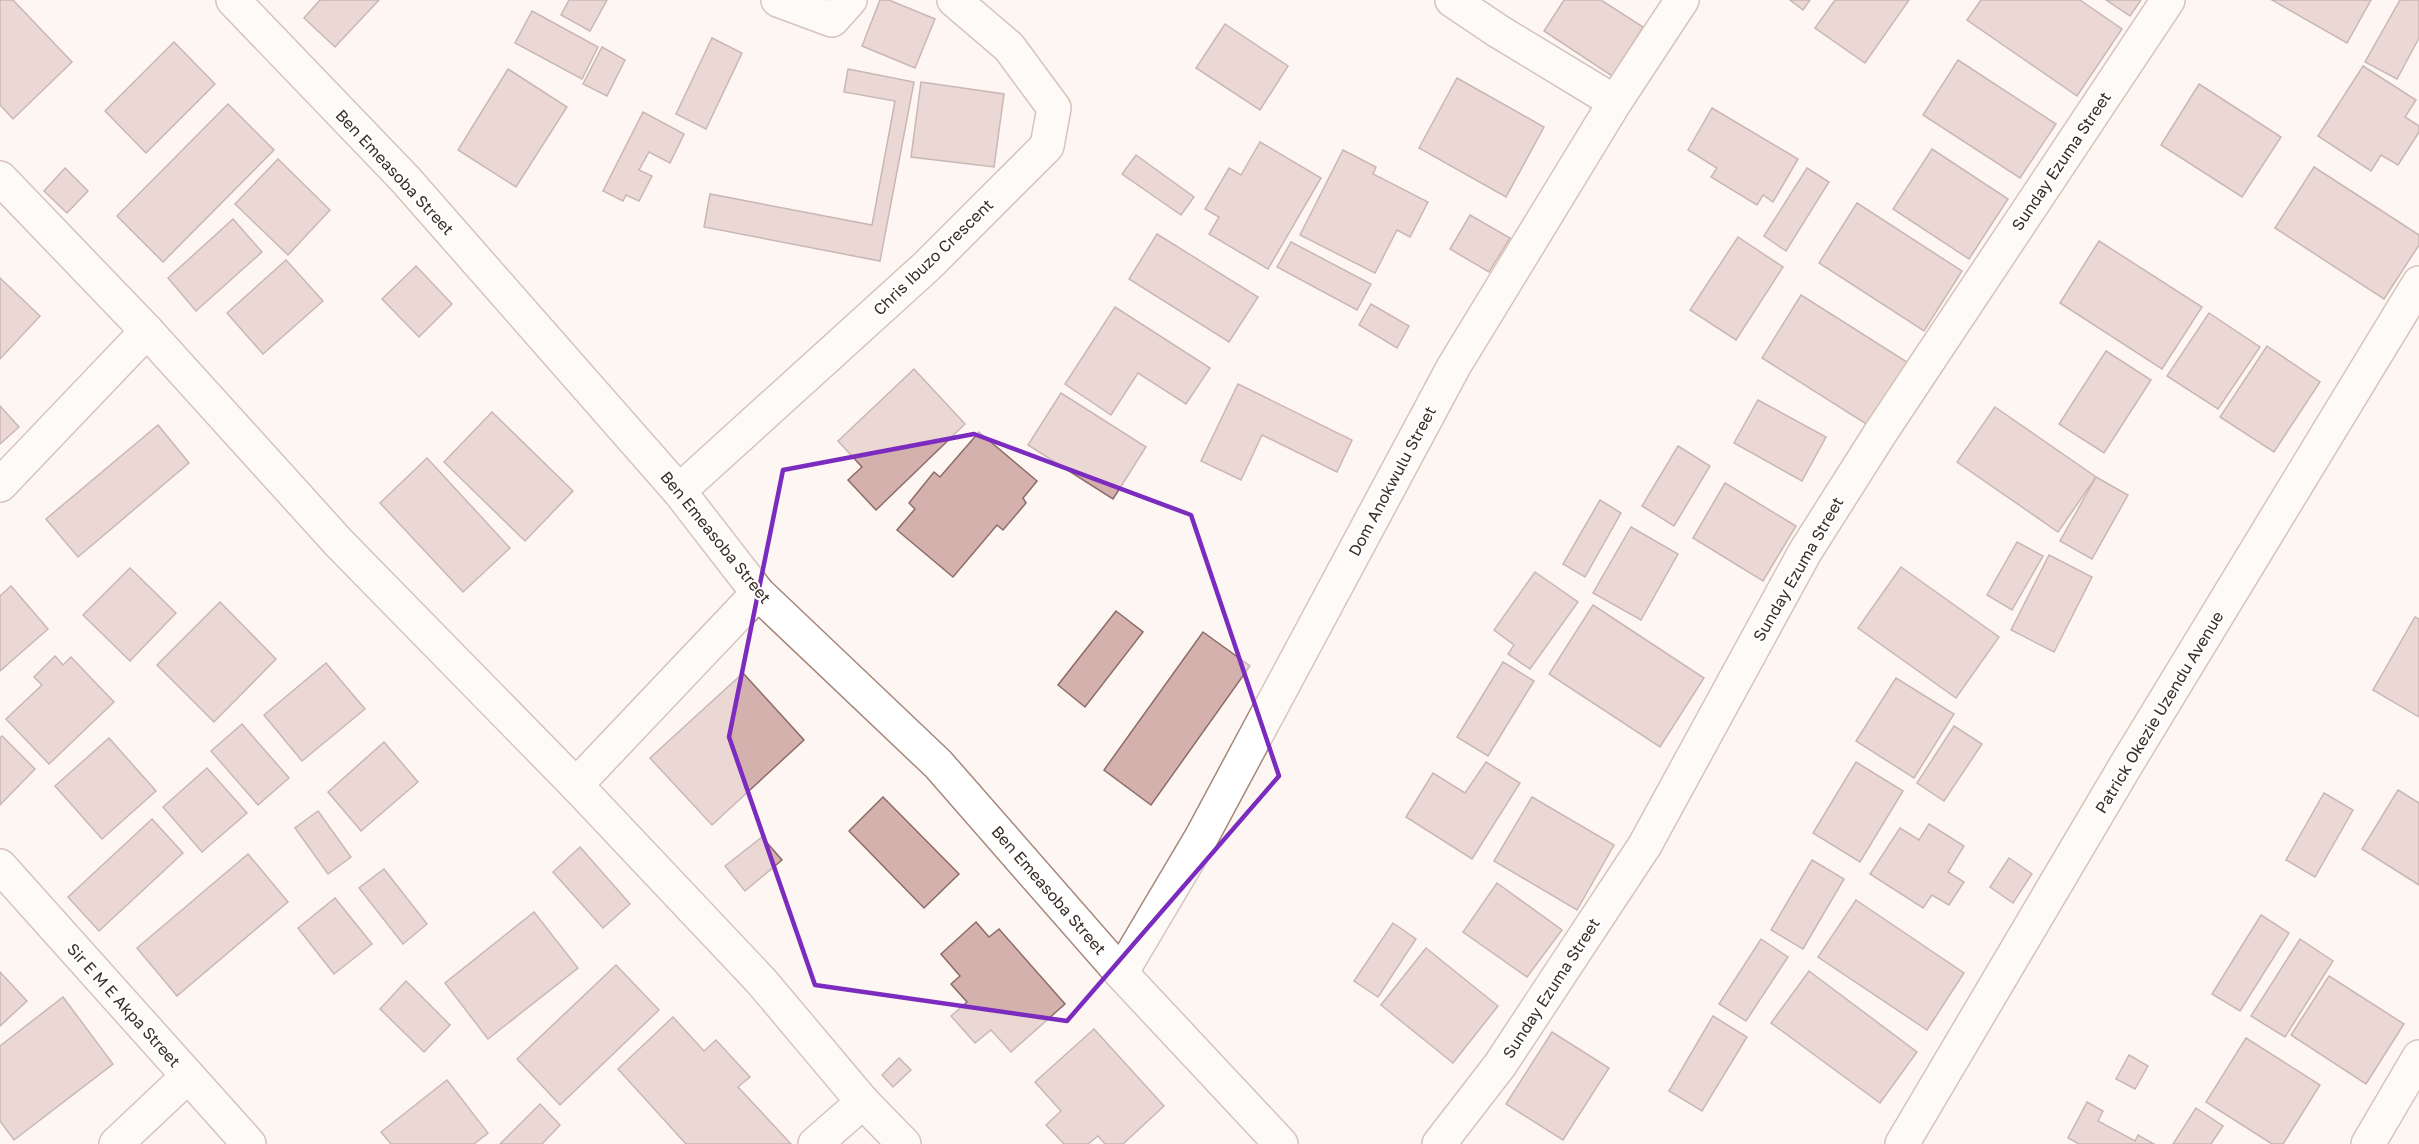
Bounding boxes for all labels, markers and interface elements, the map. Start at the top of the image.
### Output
street label: Sunday Ezuma Street [2007,88,2115,234]
street label: Ben Emeasoba Street [332,105,458,239]
street label: Chris Ibuzo Crescent [869,195,997,319]
street label: Dom Anokwulu Street [1344,403,1440,559]
street label: Ben Emeasoba Street [656,467,776,607]
street label: Sunday Ezuma Street [1748,493,1848,645]
street label: Patrick Okezie Uzendu Avenue [2091,607,2227,817]
street label: Ben Emeasoba Street [988,821,1110,959]
street label: Sunday Ezuma Street [1498,914,1604,1062]
street label: Sir E M E Akpa Street [63,939,185,1071]

